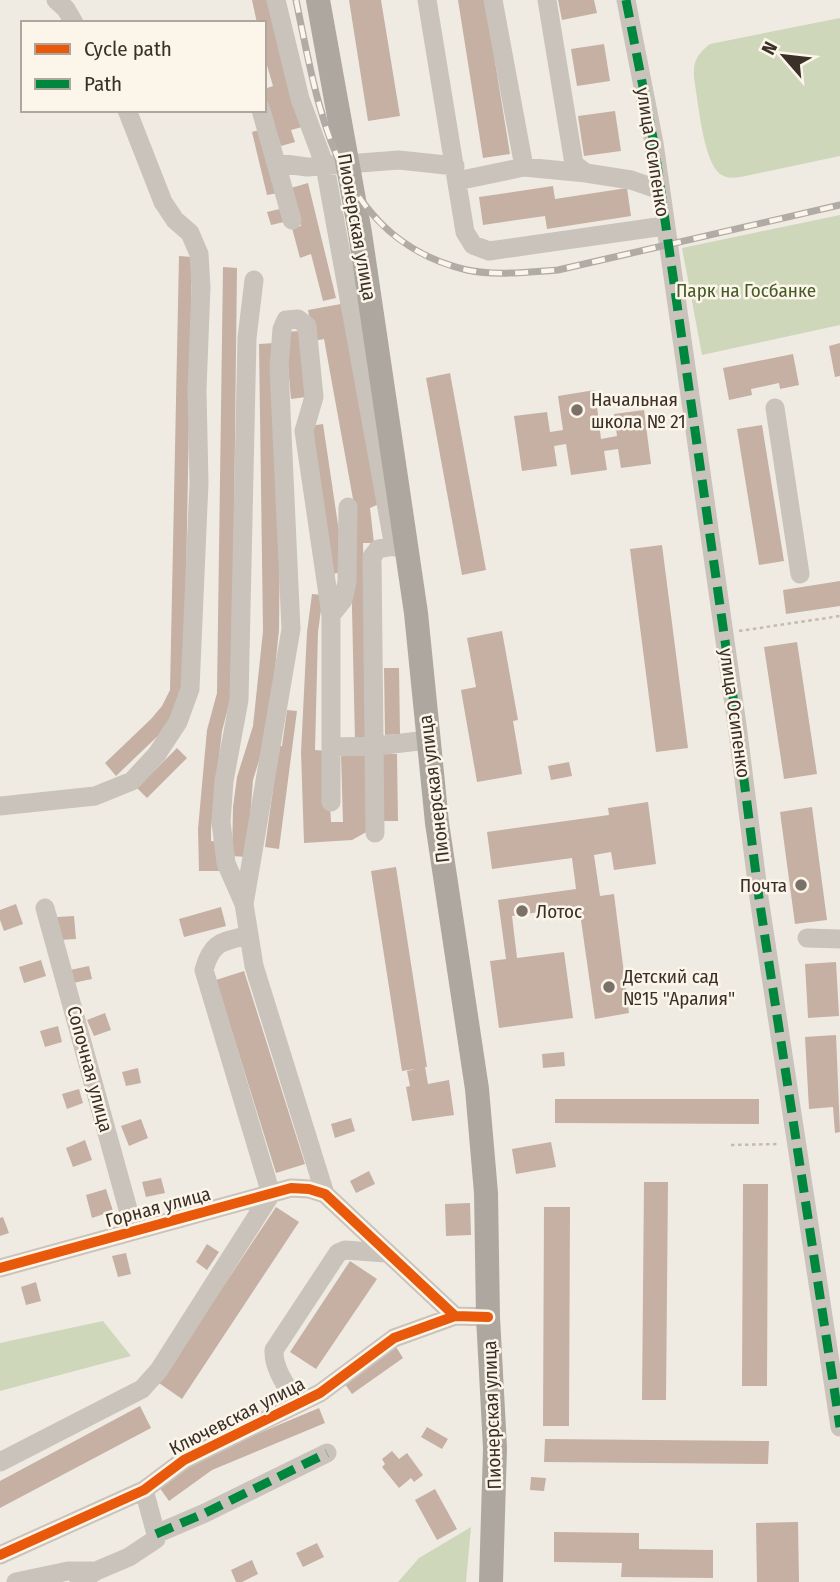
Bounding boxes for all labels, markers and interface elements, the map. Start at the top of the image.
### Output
legend [21,21,266,112]
north arrow [749,21,819,91]
text: Cycle path [84,36,172,62]
text: N [757,38,782,59]
text: Path [84,71,122,97]
street label: улица Осипенко [631,86,675,218]
street label: Пионерская улица [333,152,381,302]
park label: Парк на Госбанке [676,279,816,302]
place label: Начальная школа № 21 [591,388,686,433]
marker: Начальная школа № 21 [569,402,585,418]
street label: улица Осипенко [715,647,755,779]
street label: Пионерская улица [414,714,454,864]
place label: Почта [740,874,787,897]
marker: Почта [793,877,809,893]
place label: Лотос [536,900,582,923]
marker: Лотос [514,903,530,919]
place label: Детский сад №15 "Аралия" [622,965,735,1010]
marker: Детский сад №15 "Аралия" [601,979,617,995]
street label: Сопочная улица [62,1003,118,1135]
street label: Горная улица [103,1182,213,1232]
street label: Пионерская улица [478,1340,506,1490]
street label: Ключевская улица [165,1372,309,1460]

